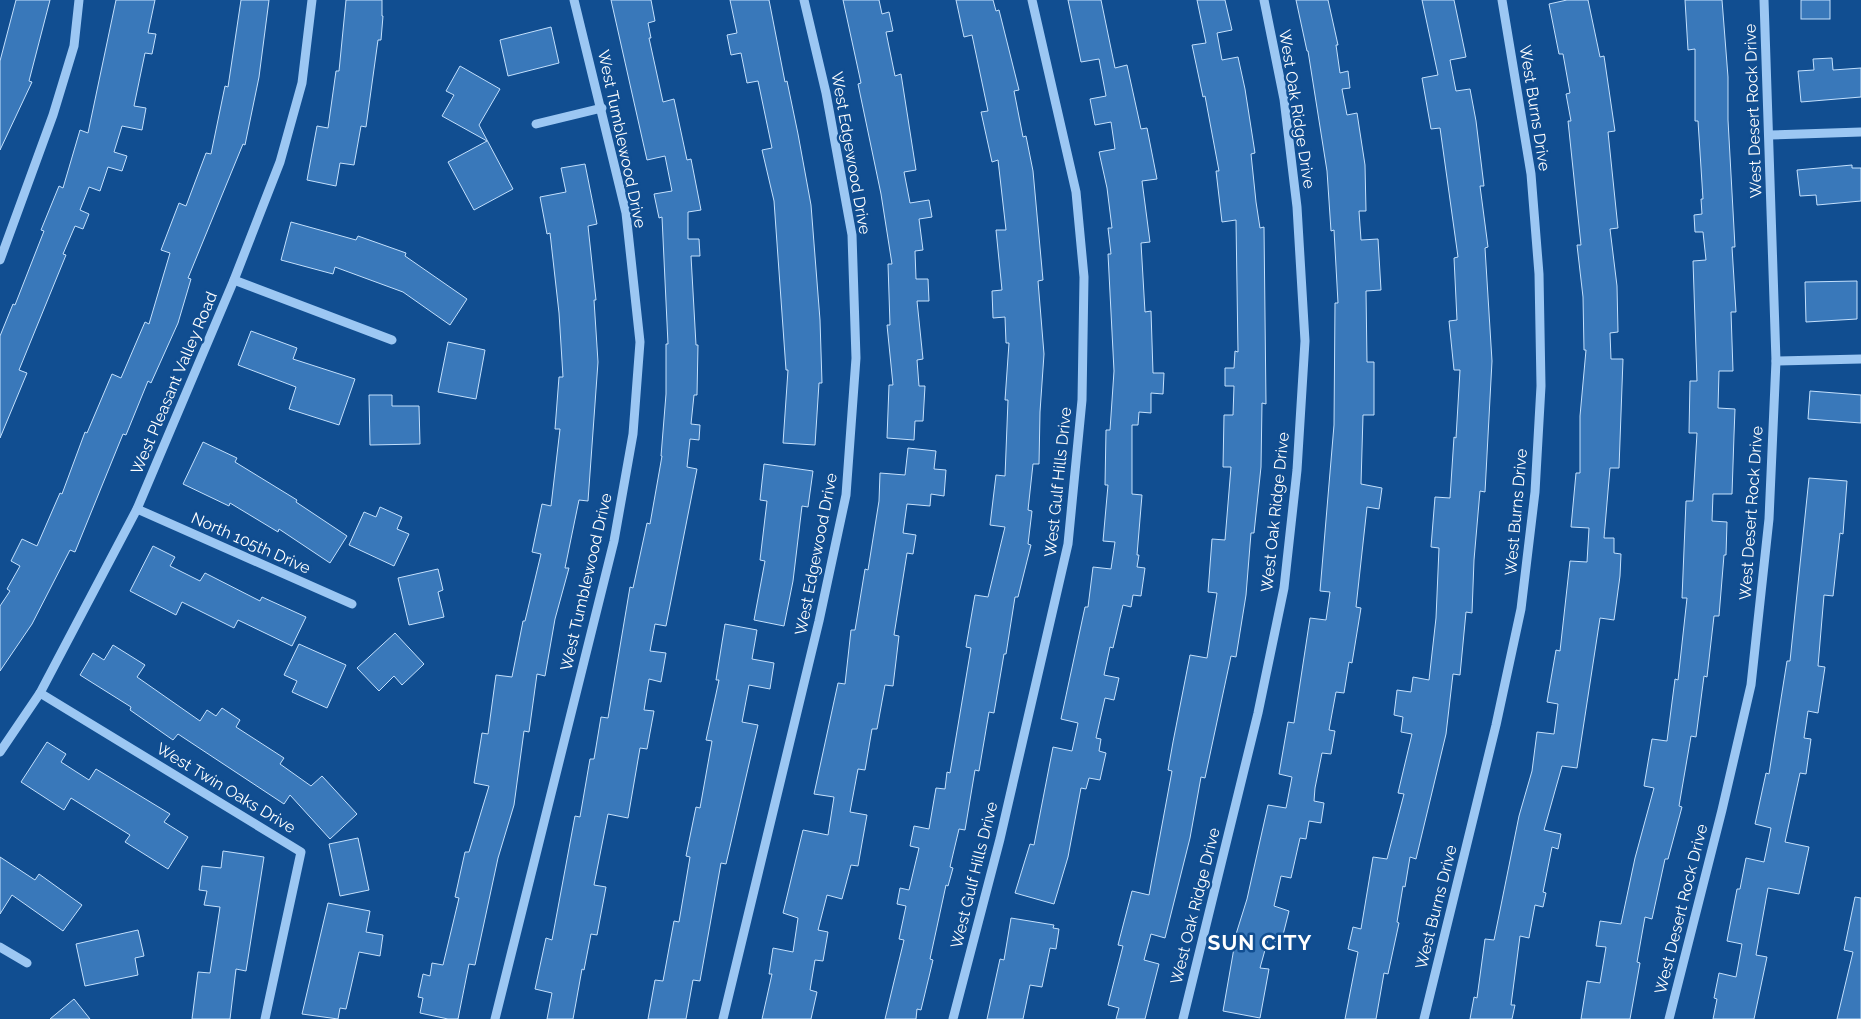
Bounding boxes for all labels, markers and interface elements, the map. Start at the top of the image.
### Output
street label: West Desert Rock Drive [1740,23,1766,199]
street label: West Oak Ridge Drive [1275,28,1319,190]
street label: West Burns Drive [1516,44,1554,172]
street label: West Tumblewood Drive [594,48,650,230]
street label: West Edgewood Drive [827,70,875,236]
street label: West Pleasant Valley Road [127,289,221,477]
street label: West Gulf Hills Drive [1041,406,1075,558]
street label: West Desert Rock Drive [1735,425,1767,601]
street label: West Oak Ridge Drive [1257,431,1293,593]
street label: West Burns Drive [1501,448,1531,576]
street label: West Edgewood Drive [791,471,841,637]
street label: West Tumblewood Drive [556,491,616,673]
street label: North 105th Drive [188,508,314,578]
street label: West Twin Oaks Drive [153,739,299,837]
street label: West Gulf Hills Drive [947,800,1001,950]
street label: West Desert Rock Drive [1651,822,1711,996]
street label: West Oak Ridge Drive [1166,826,1224,986]
street label: West Burns Drive [1411,843,1461,971]
district label: SUN CITY [1208,930,1312,955]

